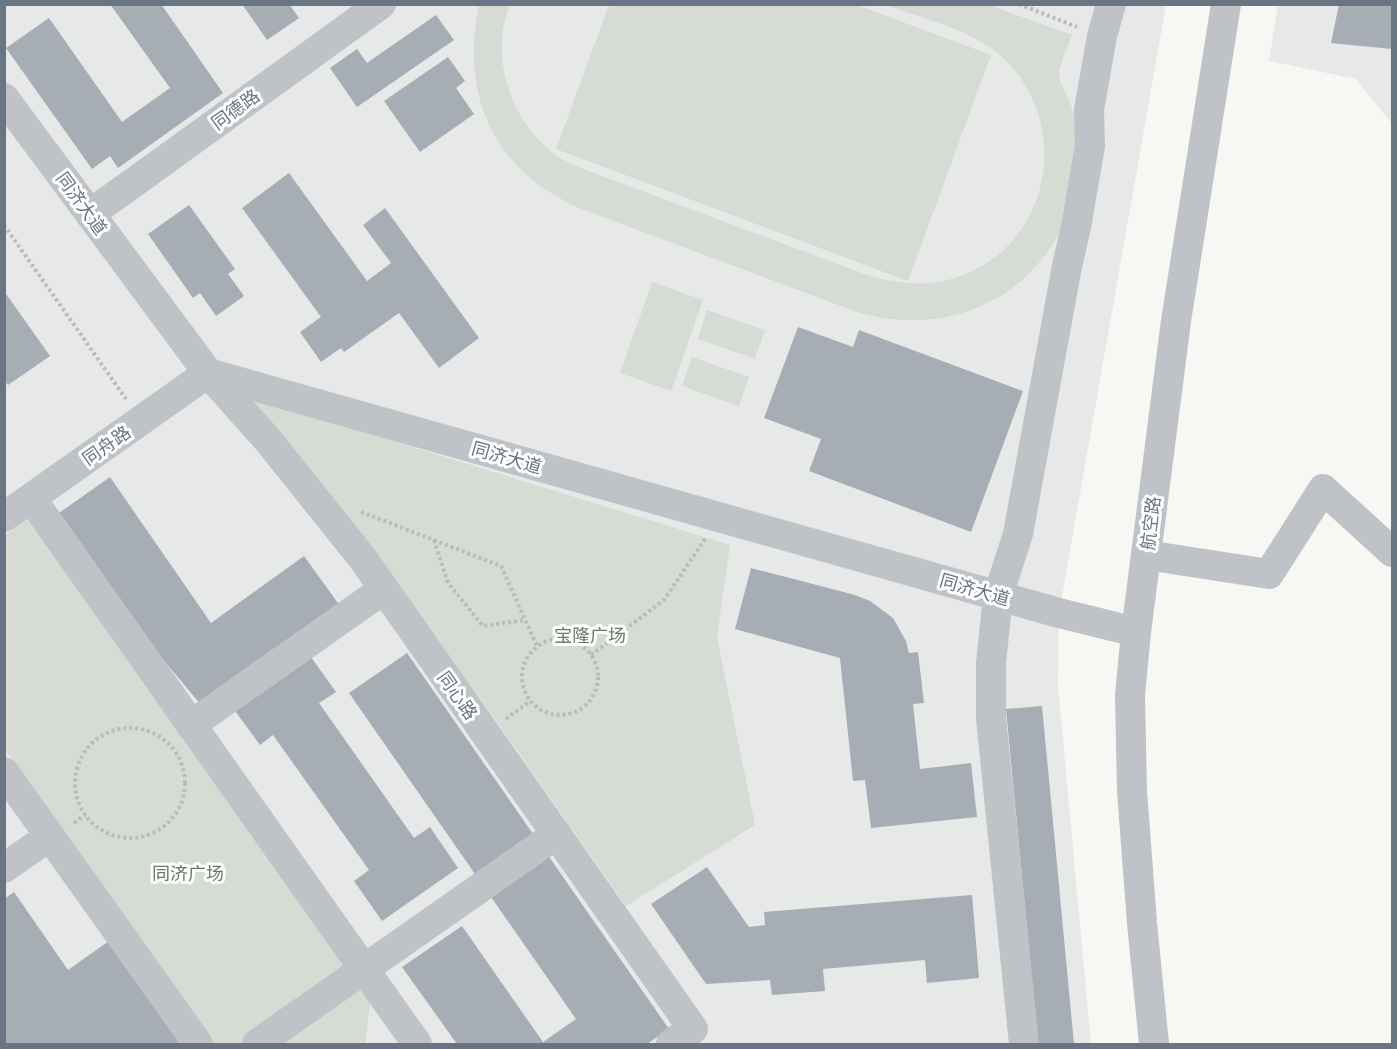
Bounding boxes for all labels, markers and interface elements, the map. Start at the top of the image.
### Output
street label: 同德路 [207,84,263,134]
street label: 同济大道 [52,167,112,239]
street label: 同舟路 [78,421,134,469]
street label: 同济大道 [469,437,545,477]
street label: 航空路 [1136,495,1164,551]
street label: 同济大道 [937,569,1013,609]
park label: 宝隆广场 [554,624,626,646]
street label: 同心路 [434,667,482,723]
park label: 同济广场 [152,862,224,884]

